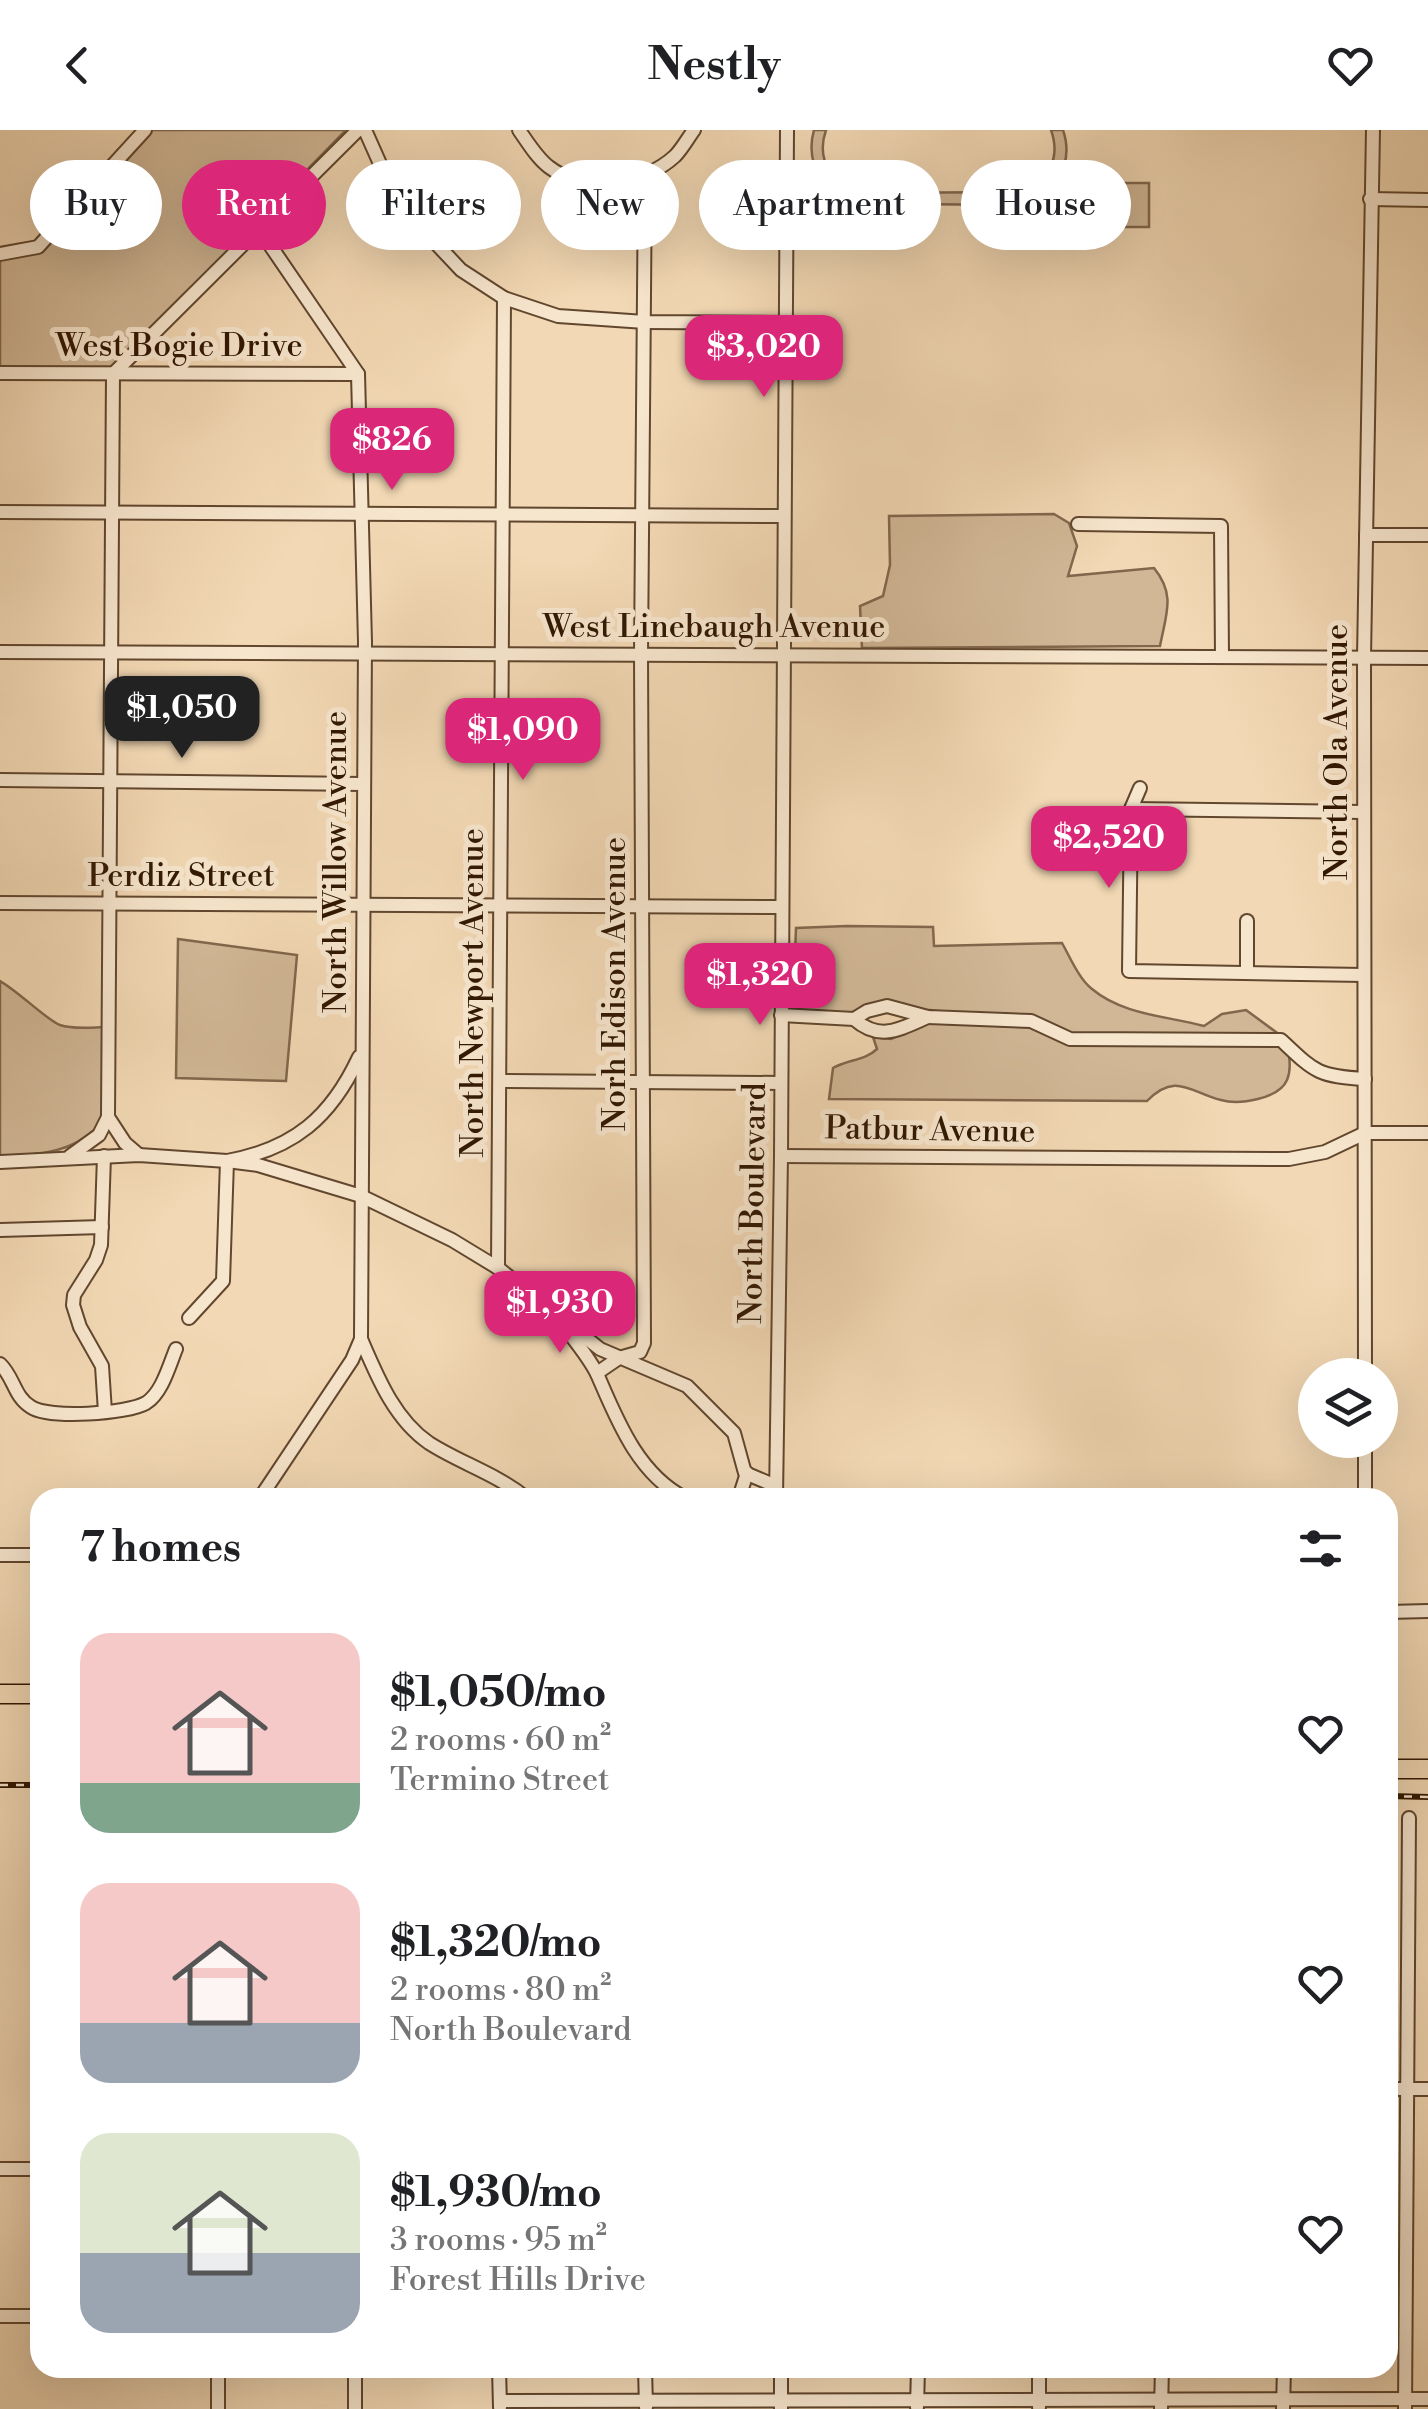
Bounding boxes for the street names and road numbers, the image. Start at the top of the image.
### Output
street label: West Bogie Drive [54,326,303,366]
street label: West Linebaugh Avenue [542,607,885,647]
street label: North Ola Avenue [1317,624,1357,880]
street label: North Willow Avenue [316,711,356,1013]
street label: North Newport Avenue [453,828,493,1158]
street label: Norh Edison Avenue [595,837,635,1131]
street label: Perdiz Street [87,856,275,896]
street label: North Boulevard [731,1082,775,1324]
street label: Patbur Avenue [824,1108,1036,1152]

